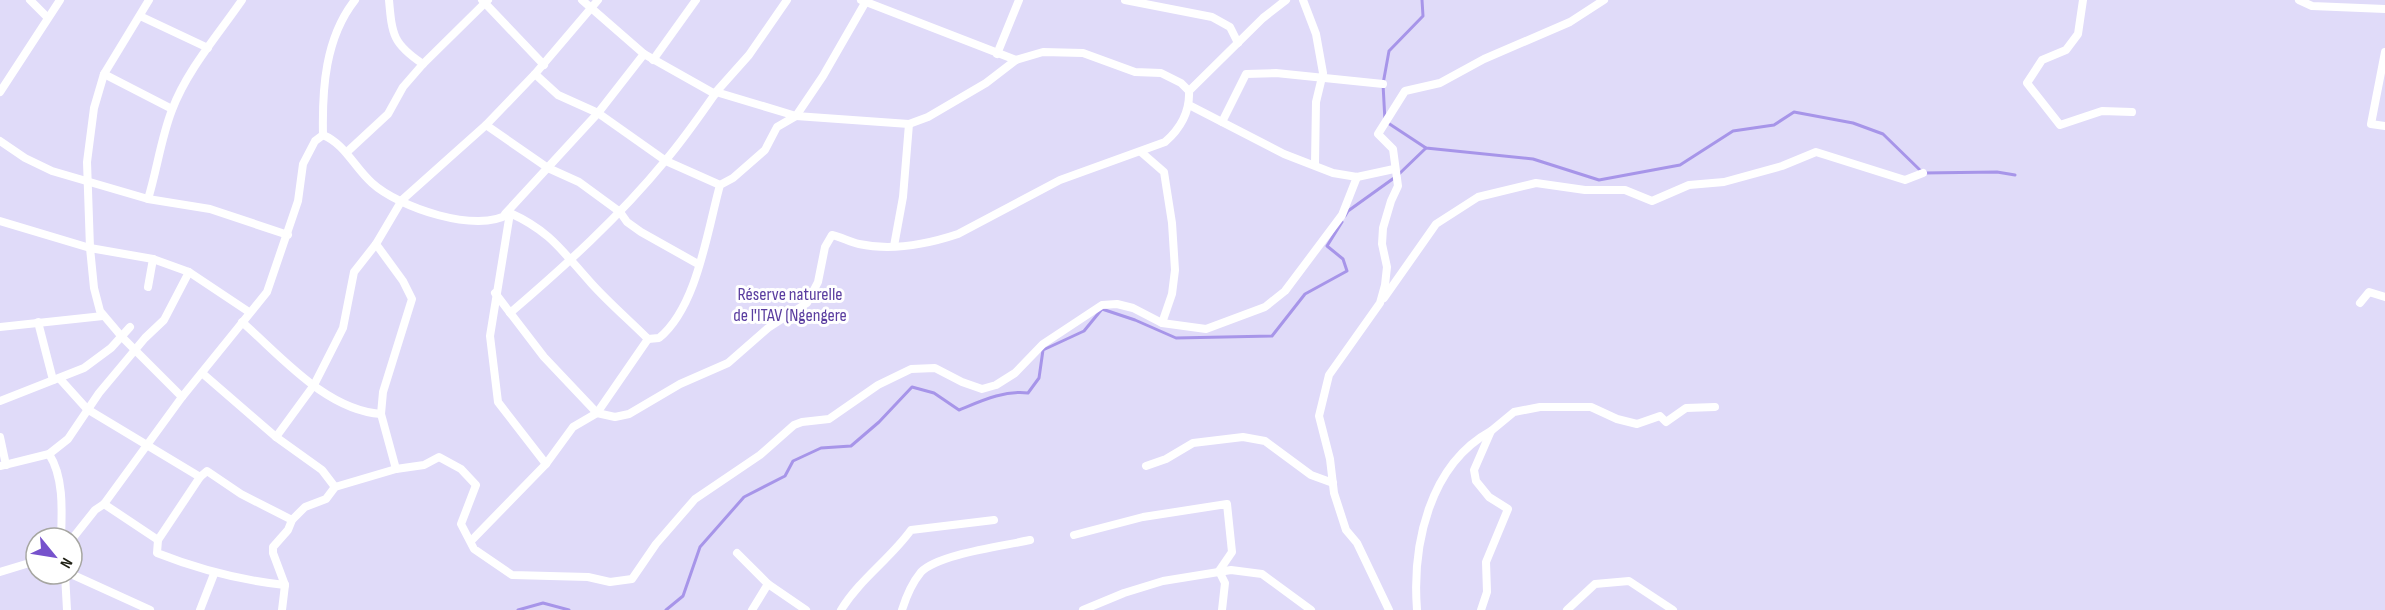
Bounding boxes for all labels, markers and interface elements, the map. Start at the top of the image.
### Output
park label: Réserve naturelle de l'ITAV (Ngengere [733,284,847,326]
north arrow [24,526,84,586]
text: N [55,554,76,571]

